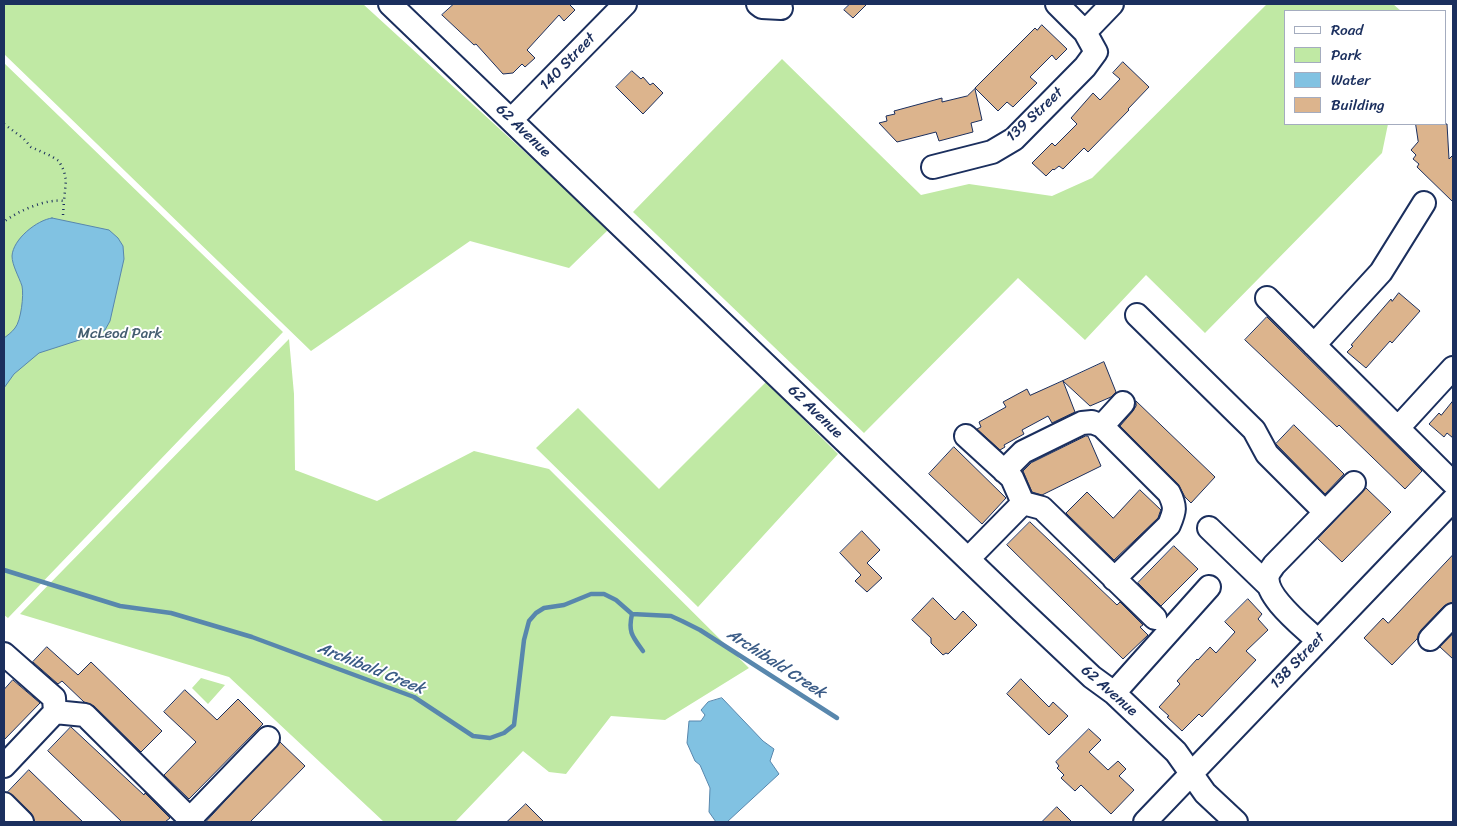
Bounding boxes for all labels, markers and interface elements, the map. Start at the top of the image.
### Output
legend [1284,10,1447,125]
text: Road [1331,17,1363,43]
street label: 140 Street [536,30,600,94]
text: Park [1331,42,1362,68]
text: Water [1331,67,1371,93]
street label: 139 Street [1003,84,1067,146]
text: Building [1331,92,1385,118]
street label: 62 Avenue [492,101,554,161]
park label: McLeod Park [78,325,162,343]
street label: 62 Avenue [784,382,846,442]
water label: Archibald Creek [723,625,829,703]
street label: 138 Street [1267,629,1329,693]
water label: Archibald Creek [315,639,427,699]
street label: 62 Avenue [1077,662,1141,720]

